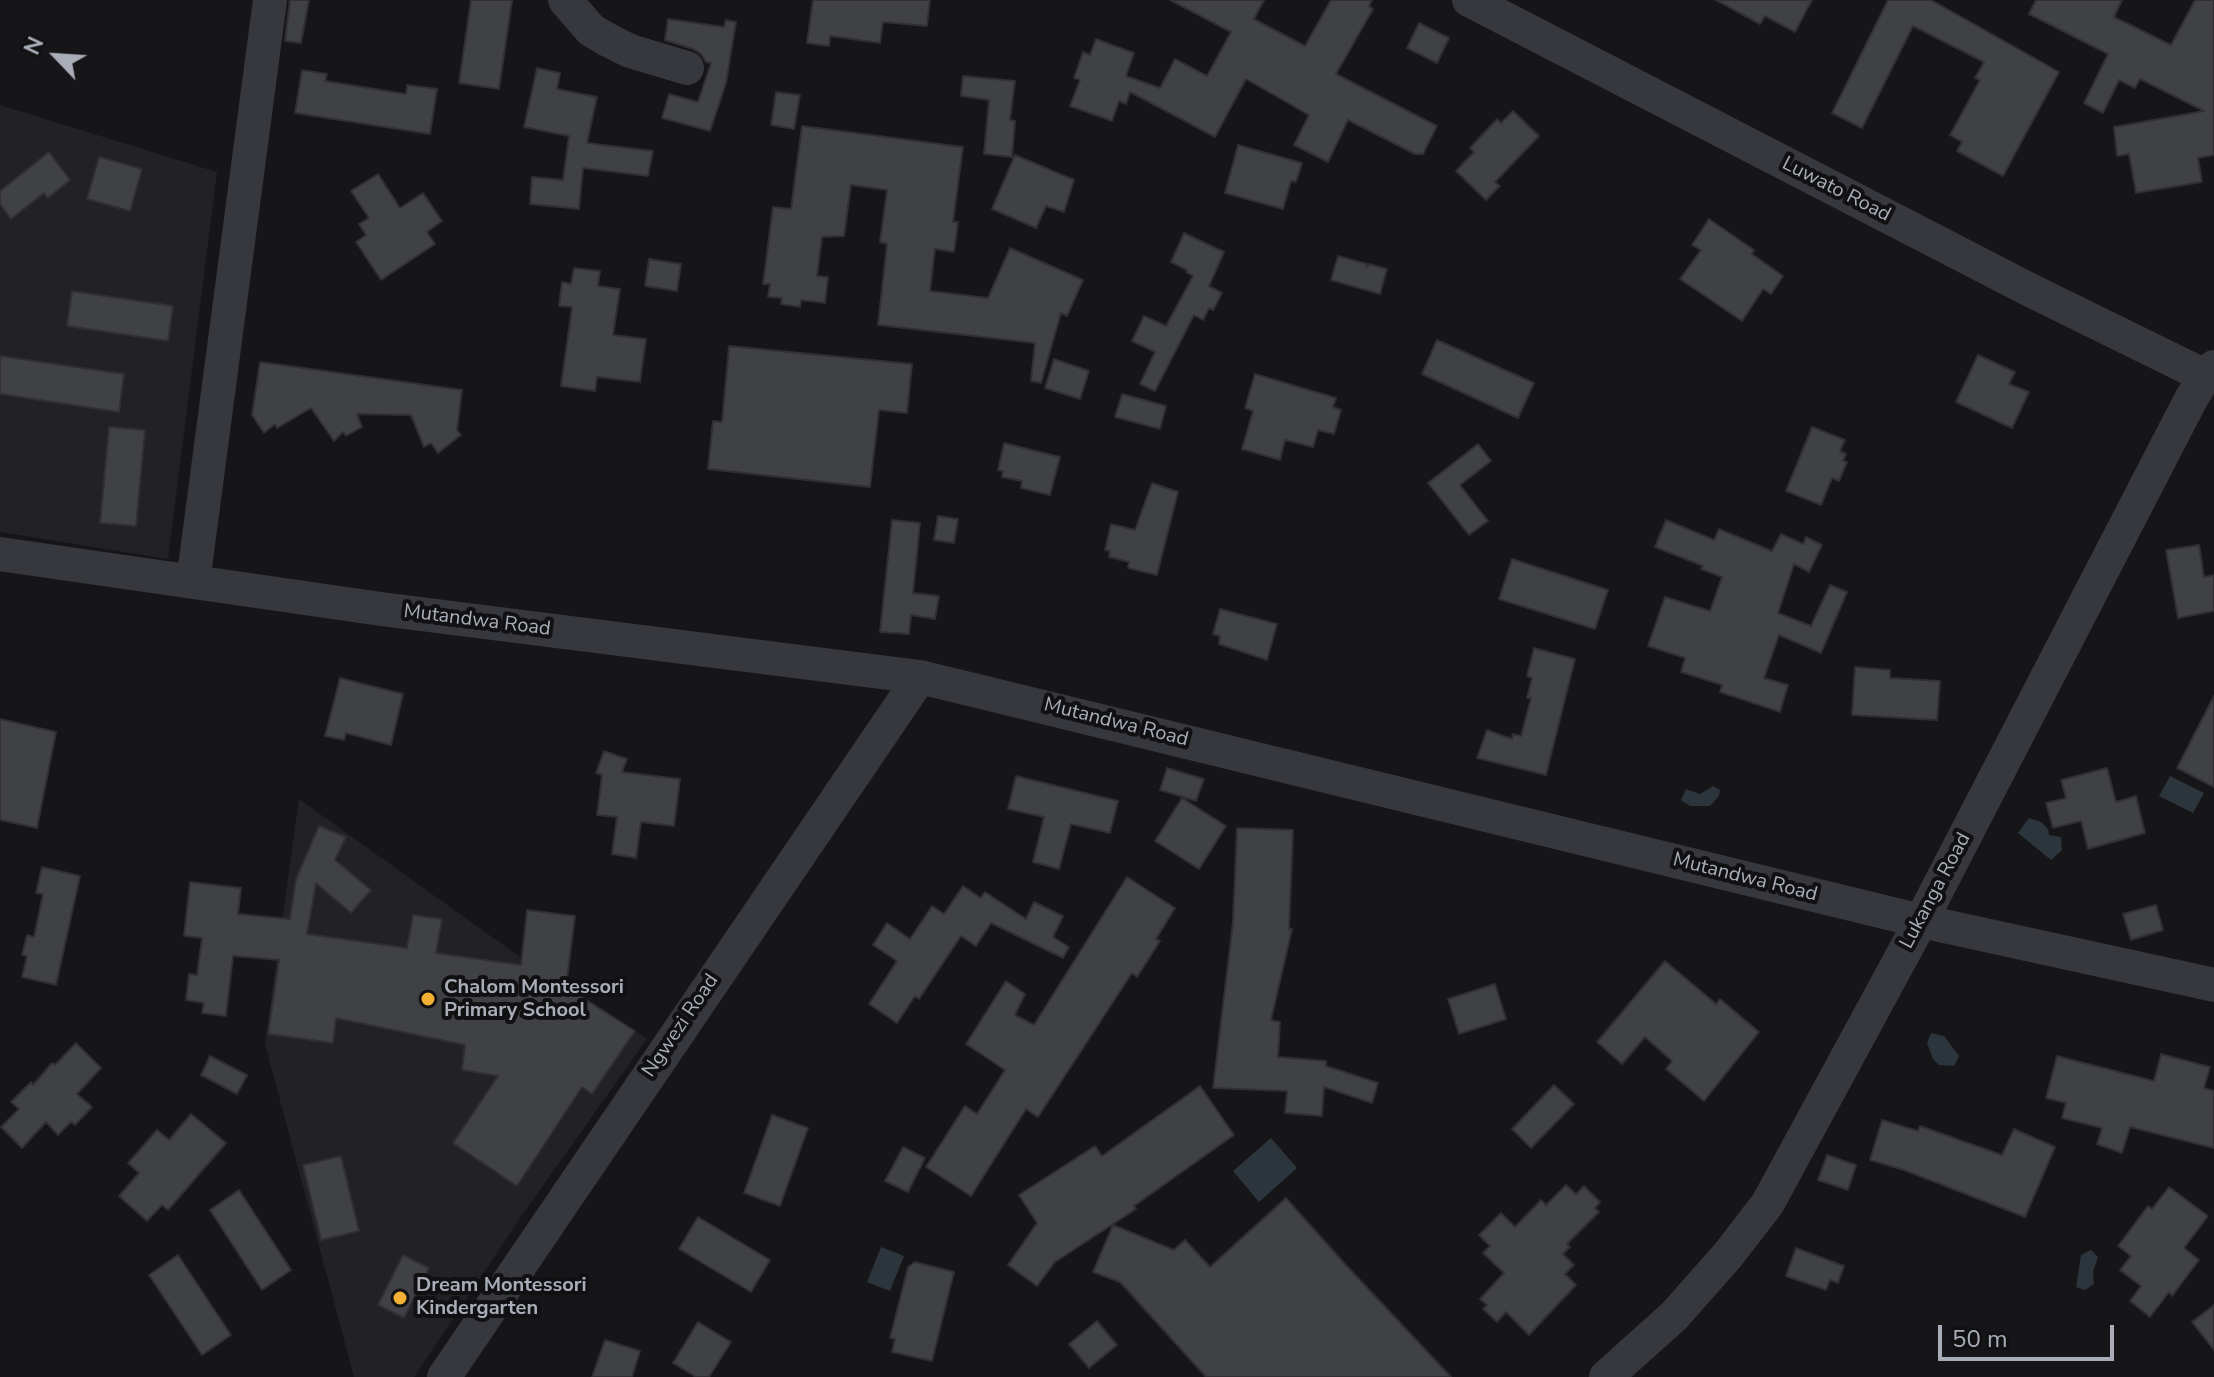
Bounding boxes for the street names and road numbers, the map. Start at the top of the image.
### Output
street label: Luwato Road [1778,152,1894,228]
street label: Mutandwa Road [402,600,552,642]
street label: Mutandwa Road [1041,693,1191,753]
street label: Lukanga Road [1895,829,1977,953]
street label: Mutandwa Road [1670,848,1820,908]
street label: Ngwezi Road [638,970,724,1082]

